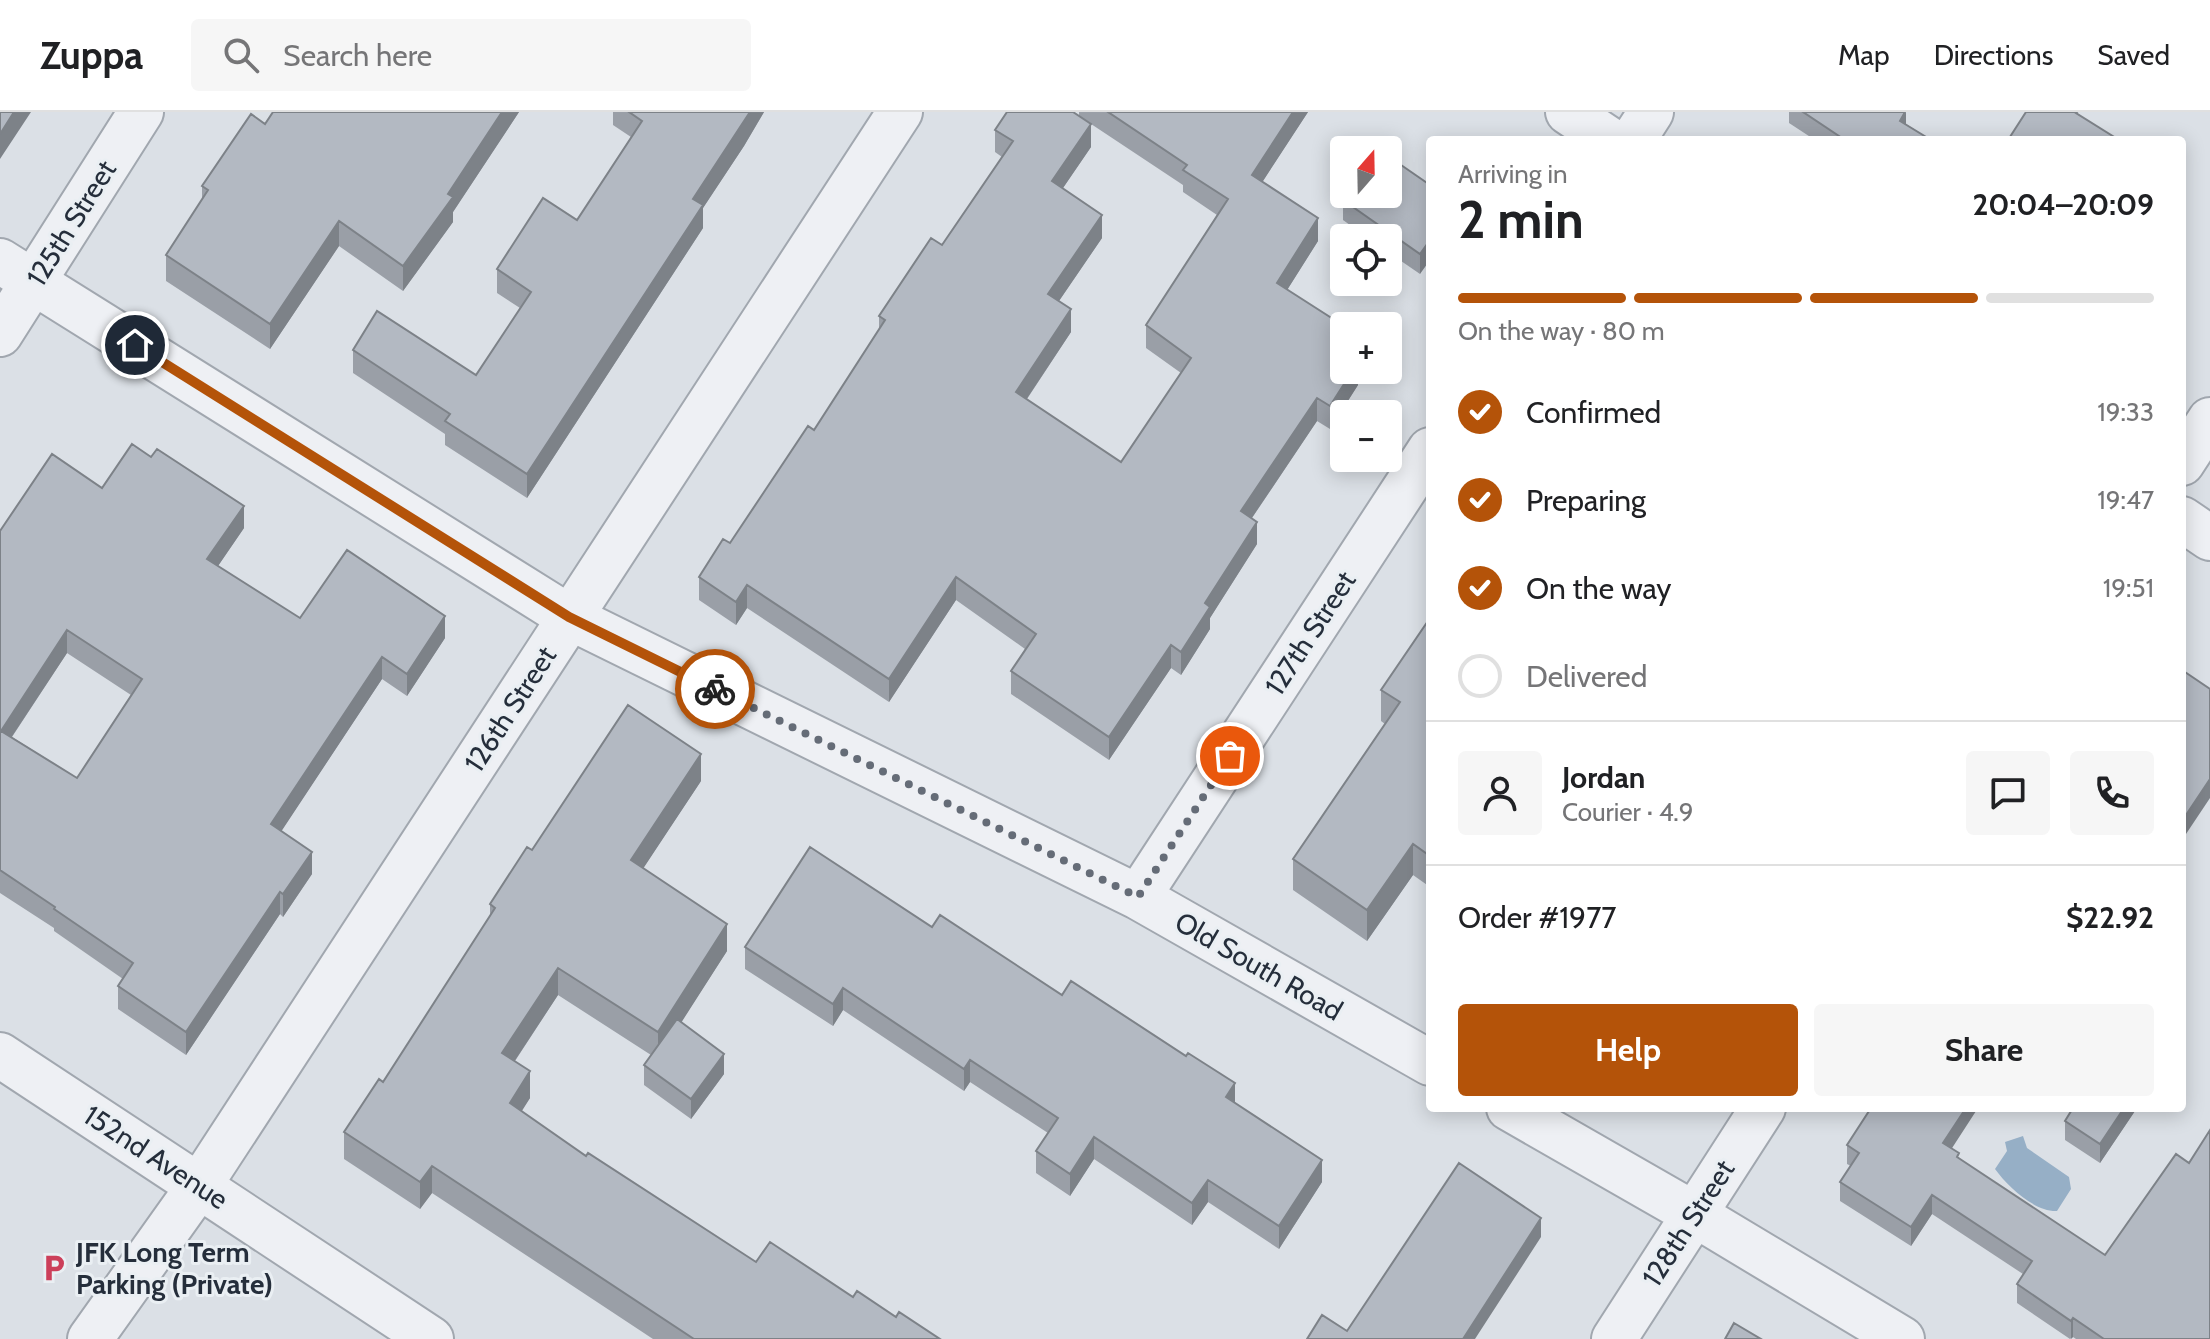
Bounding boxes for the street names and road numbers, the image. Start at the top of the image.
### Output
street label: 125th Street [19,154,123,292]
street label: 127th Street [1257,565,1363,701]
street label: 126th Street [457,640,563,778]
street label: Old South Road [1169,904,1349,1028]
street label: 152nd Avenue [77,1098,235,1216]
street label: 128th Street [1635,1154,1741,1292]

